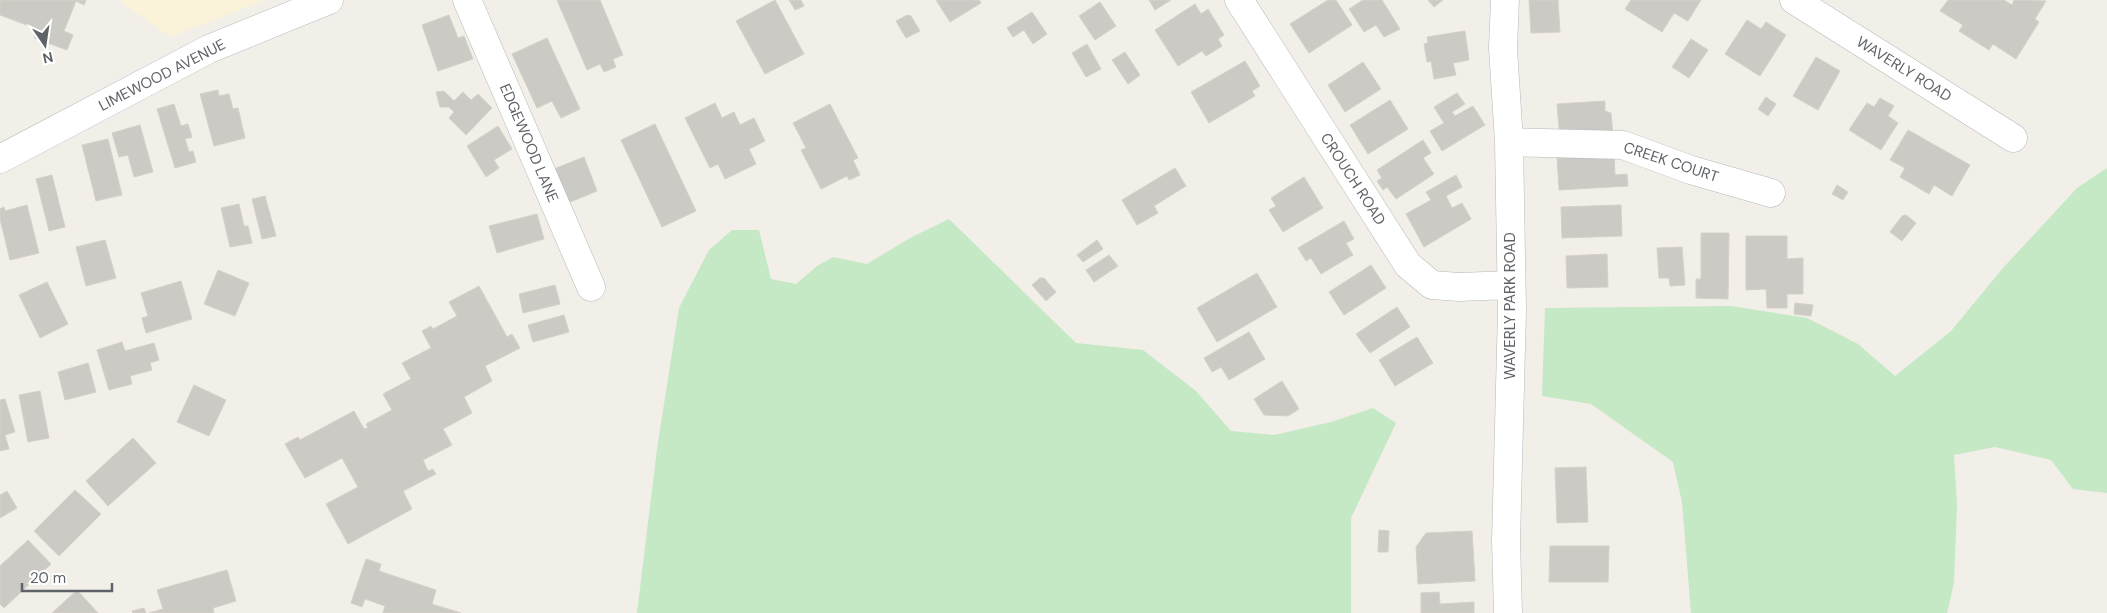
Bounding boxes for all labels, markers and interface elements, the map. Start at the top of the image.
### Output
north arrow [20,20,70,70]
street label: WAVERLY ROAD [1853,32,1955,106]
street label: LIMEWOOD AVENUE [95,34,229,116]
text: N [41,48,55,68]
street label: EDGEWOOD LANE [495,81,563,205]
street label: CROUCH ROAD [1316,129,1390,229]
street label: CREEK COURT [1621,137,1721,187]
street label: WAVERLY PARK ROAD [1500,232,1520,380]
scale bar [22,560,112,592]
text: 20 m [30,568,66,588]

